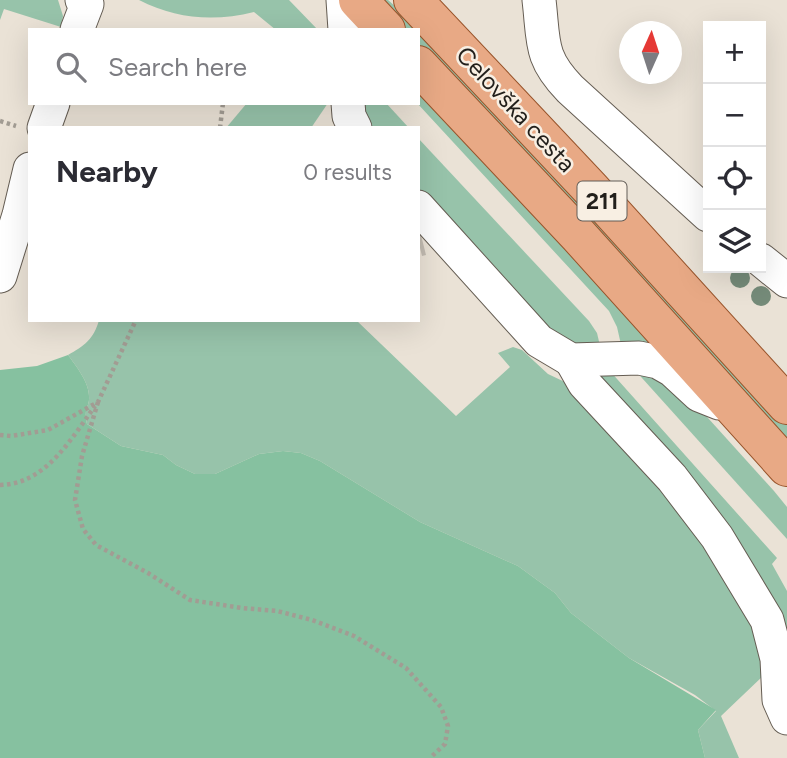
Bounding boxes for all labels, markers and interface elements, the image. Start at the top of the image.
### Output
north arrow [619,21,682,84]
map controls [703,21,766,273]
button: + [703,21,766,84]
search box [28,28,420,105]
street label: Celovška cesta [450,40,582,178]
icon: search [52,48,90,86]
text: Search here [108,51,247,83]
button: − [703,84,766,147]
button: locate [703,147,766,210]
text: Nearby [56,153,158,190]
text: 0 results [303,158,392,186]
road number: 211 [578,182,626,220]
button: layers [703,210,766,273]

